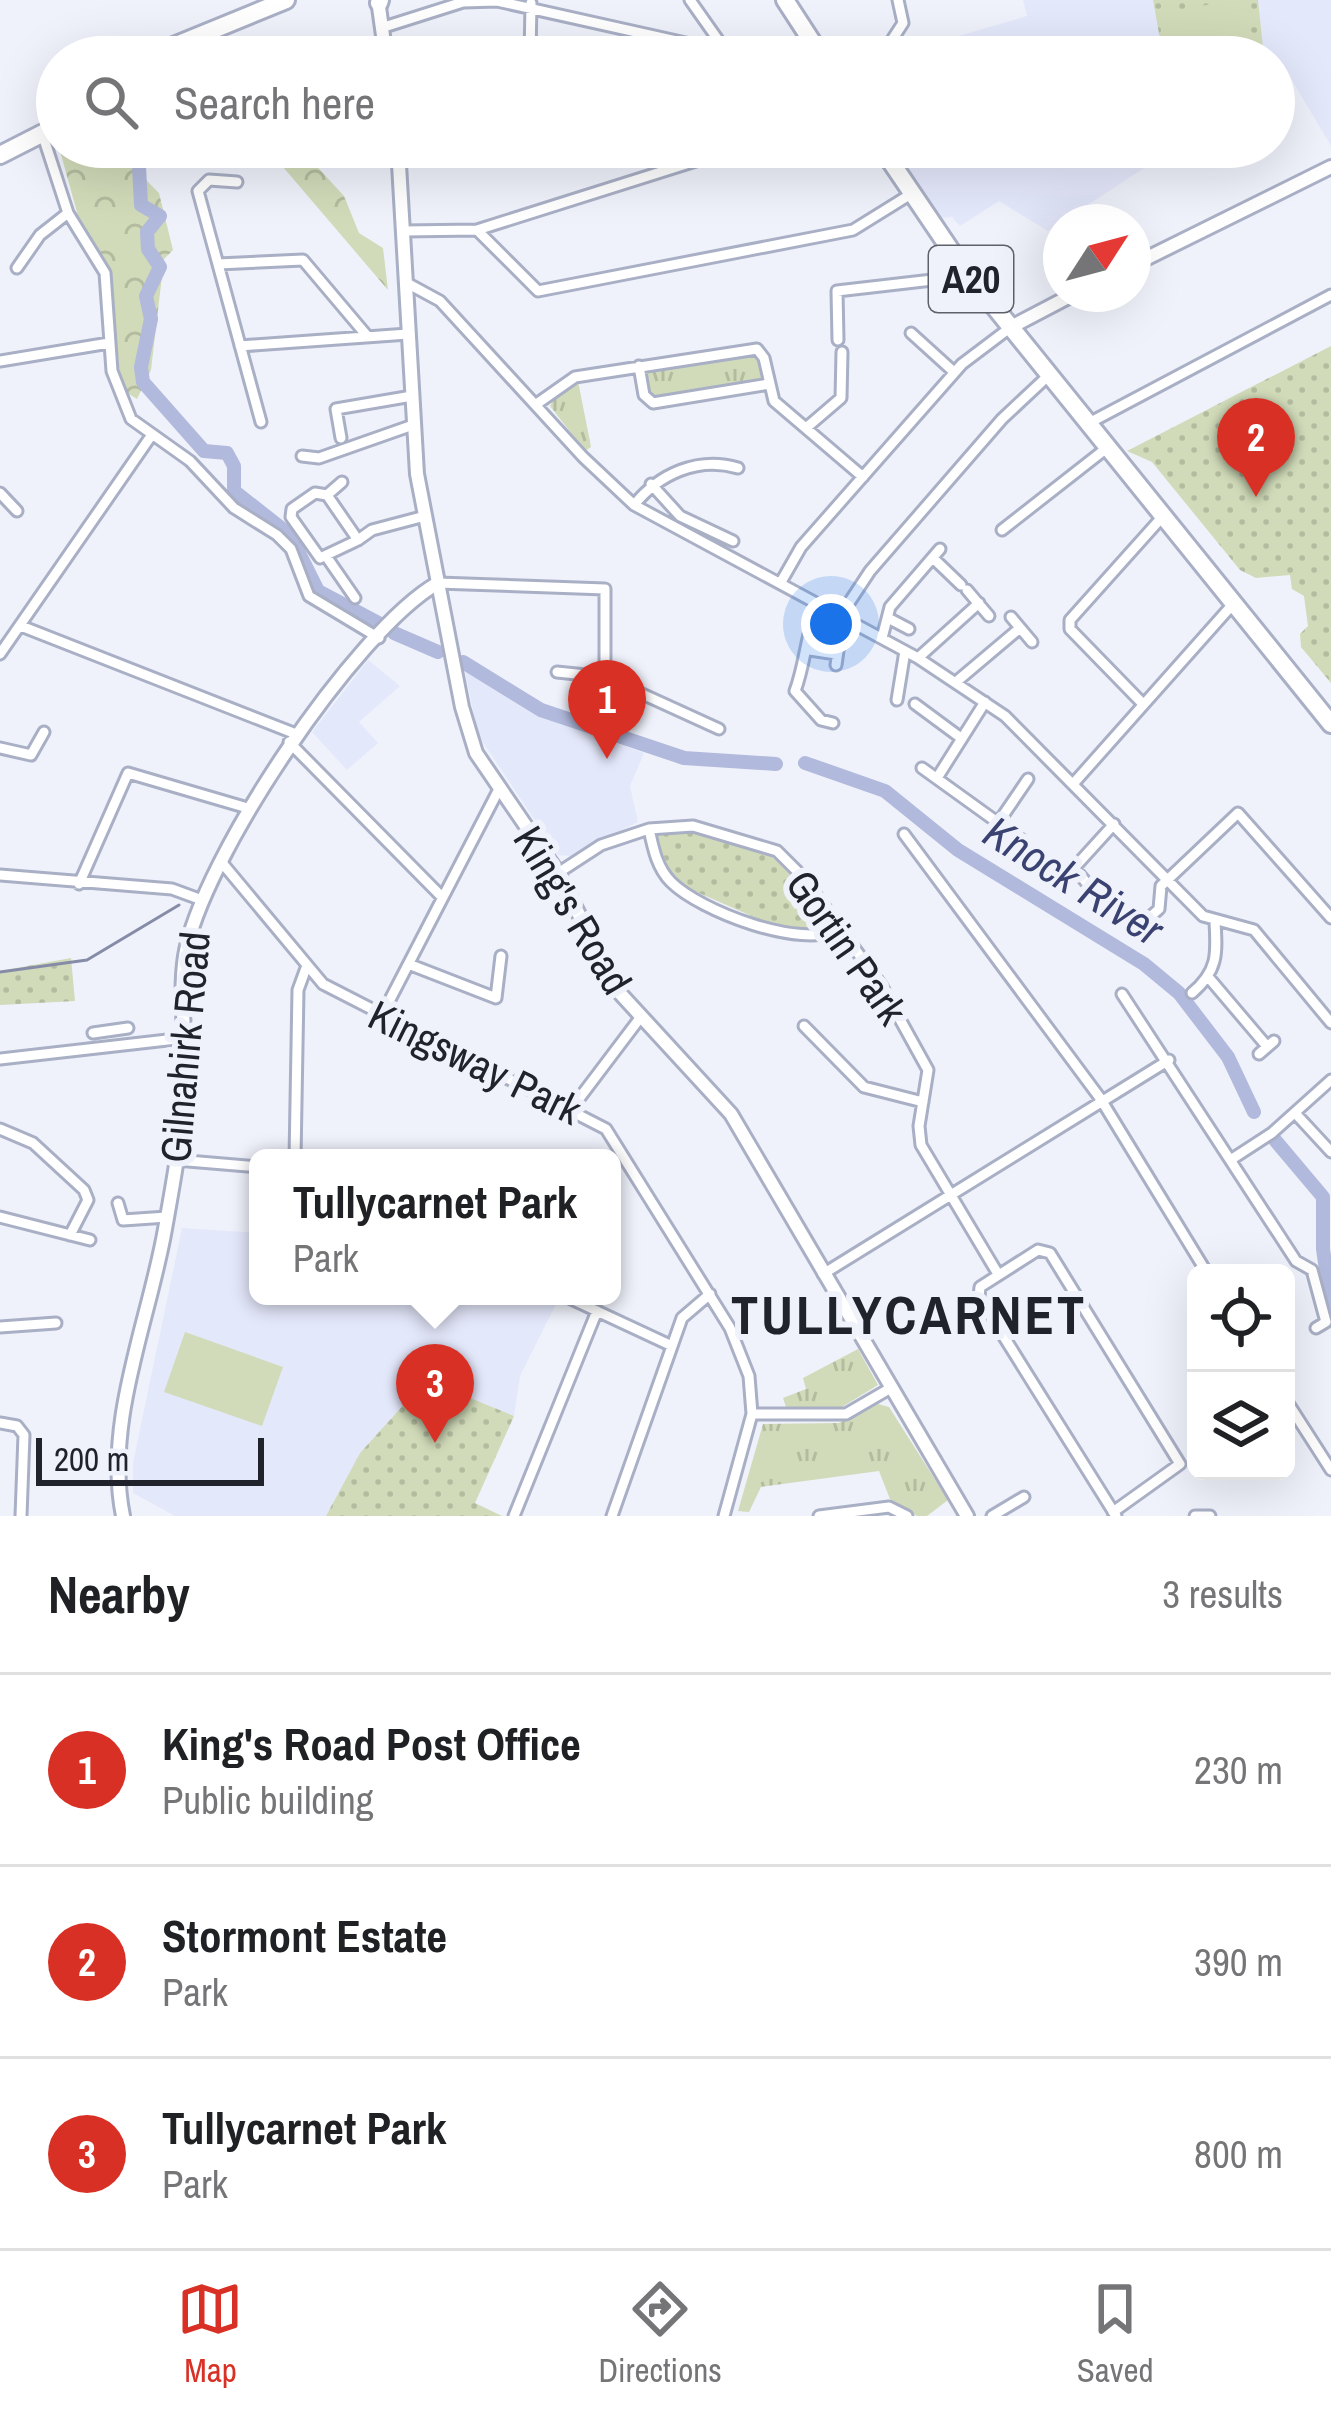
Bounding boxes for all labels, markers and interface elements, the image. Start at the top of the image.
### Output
search box [36,36,1295,168]
icon: search [78,69,144,135]
text: Search here [174,72,375,133]
north arrow [1043,204,1151,312]
road number: A20 [929,246,1013,312]
pin: 2 [1217,398,1295,497]
your location [801,594,861,654]
pin: 1 [568,660,646,759]
water label: Knock River [973,801,1177,960]
street label: King's Road [501,816,645,1004]
street label: Gortin Park [774,859,921,1036]
street label: Gilnahirk Road [147,929,223,1165]
street label: Kingsway Park [359,986,591,1138]
popup [249,1149,621,1305]
text: Tullycarnet Park [293,1171,577,1232]
text: Park [293,1232,359,1284]
map controls [1187,1264,1295,1480]
button: locate [1187,1264,1295,1372]
district label: TULLYCARNET [731,1278,1087,1351]
pin: 3 [396,1344,474,1443]
button: layers [1187,1372,1295,1480]
scale bar [36,1432,264,1485]
text: 200 m [54,1437,129,1481]
text: Nearby [48,1560,190,1629]
text: 3 results [1162,1568,1283,1620]
text: King's Road Post Office [162,1713,581,1774]
text: 1 [78,1744,96,1796]
text: 230 m [1194,1744,1283,1796]
text: Public building [162,1774,374,1826]
text: Stormont Estate [162,1905,447,1966]
text: 2 [78,1936,96,1988]
text: 390 m [1194,1936,1283,1988]
text: Park [162,1966,228,2018]
text: Tullycarnet Park [162,2097,446,2158]
text: 3 [78,2128,96,2180]
text: 800 m [1194,2128,1283,2180]
text: Park [162,2158,228,2210]
tab: Map [177,2276,243,2392]
tab: Directions [598,2276,722,2392]
tab: Saved [1077,2276,1153,2392]

